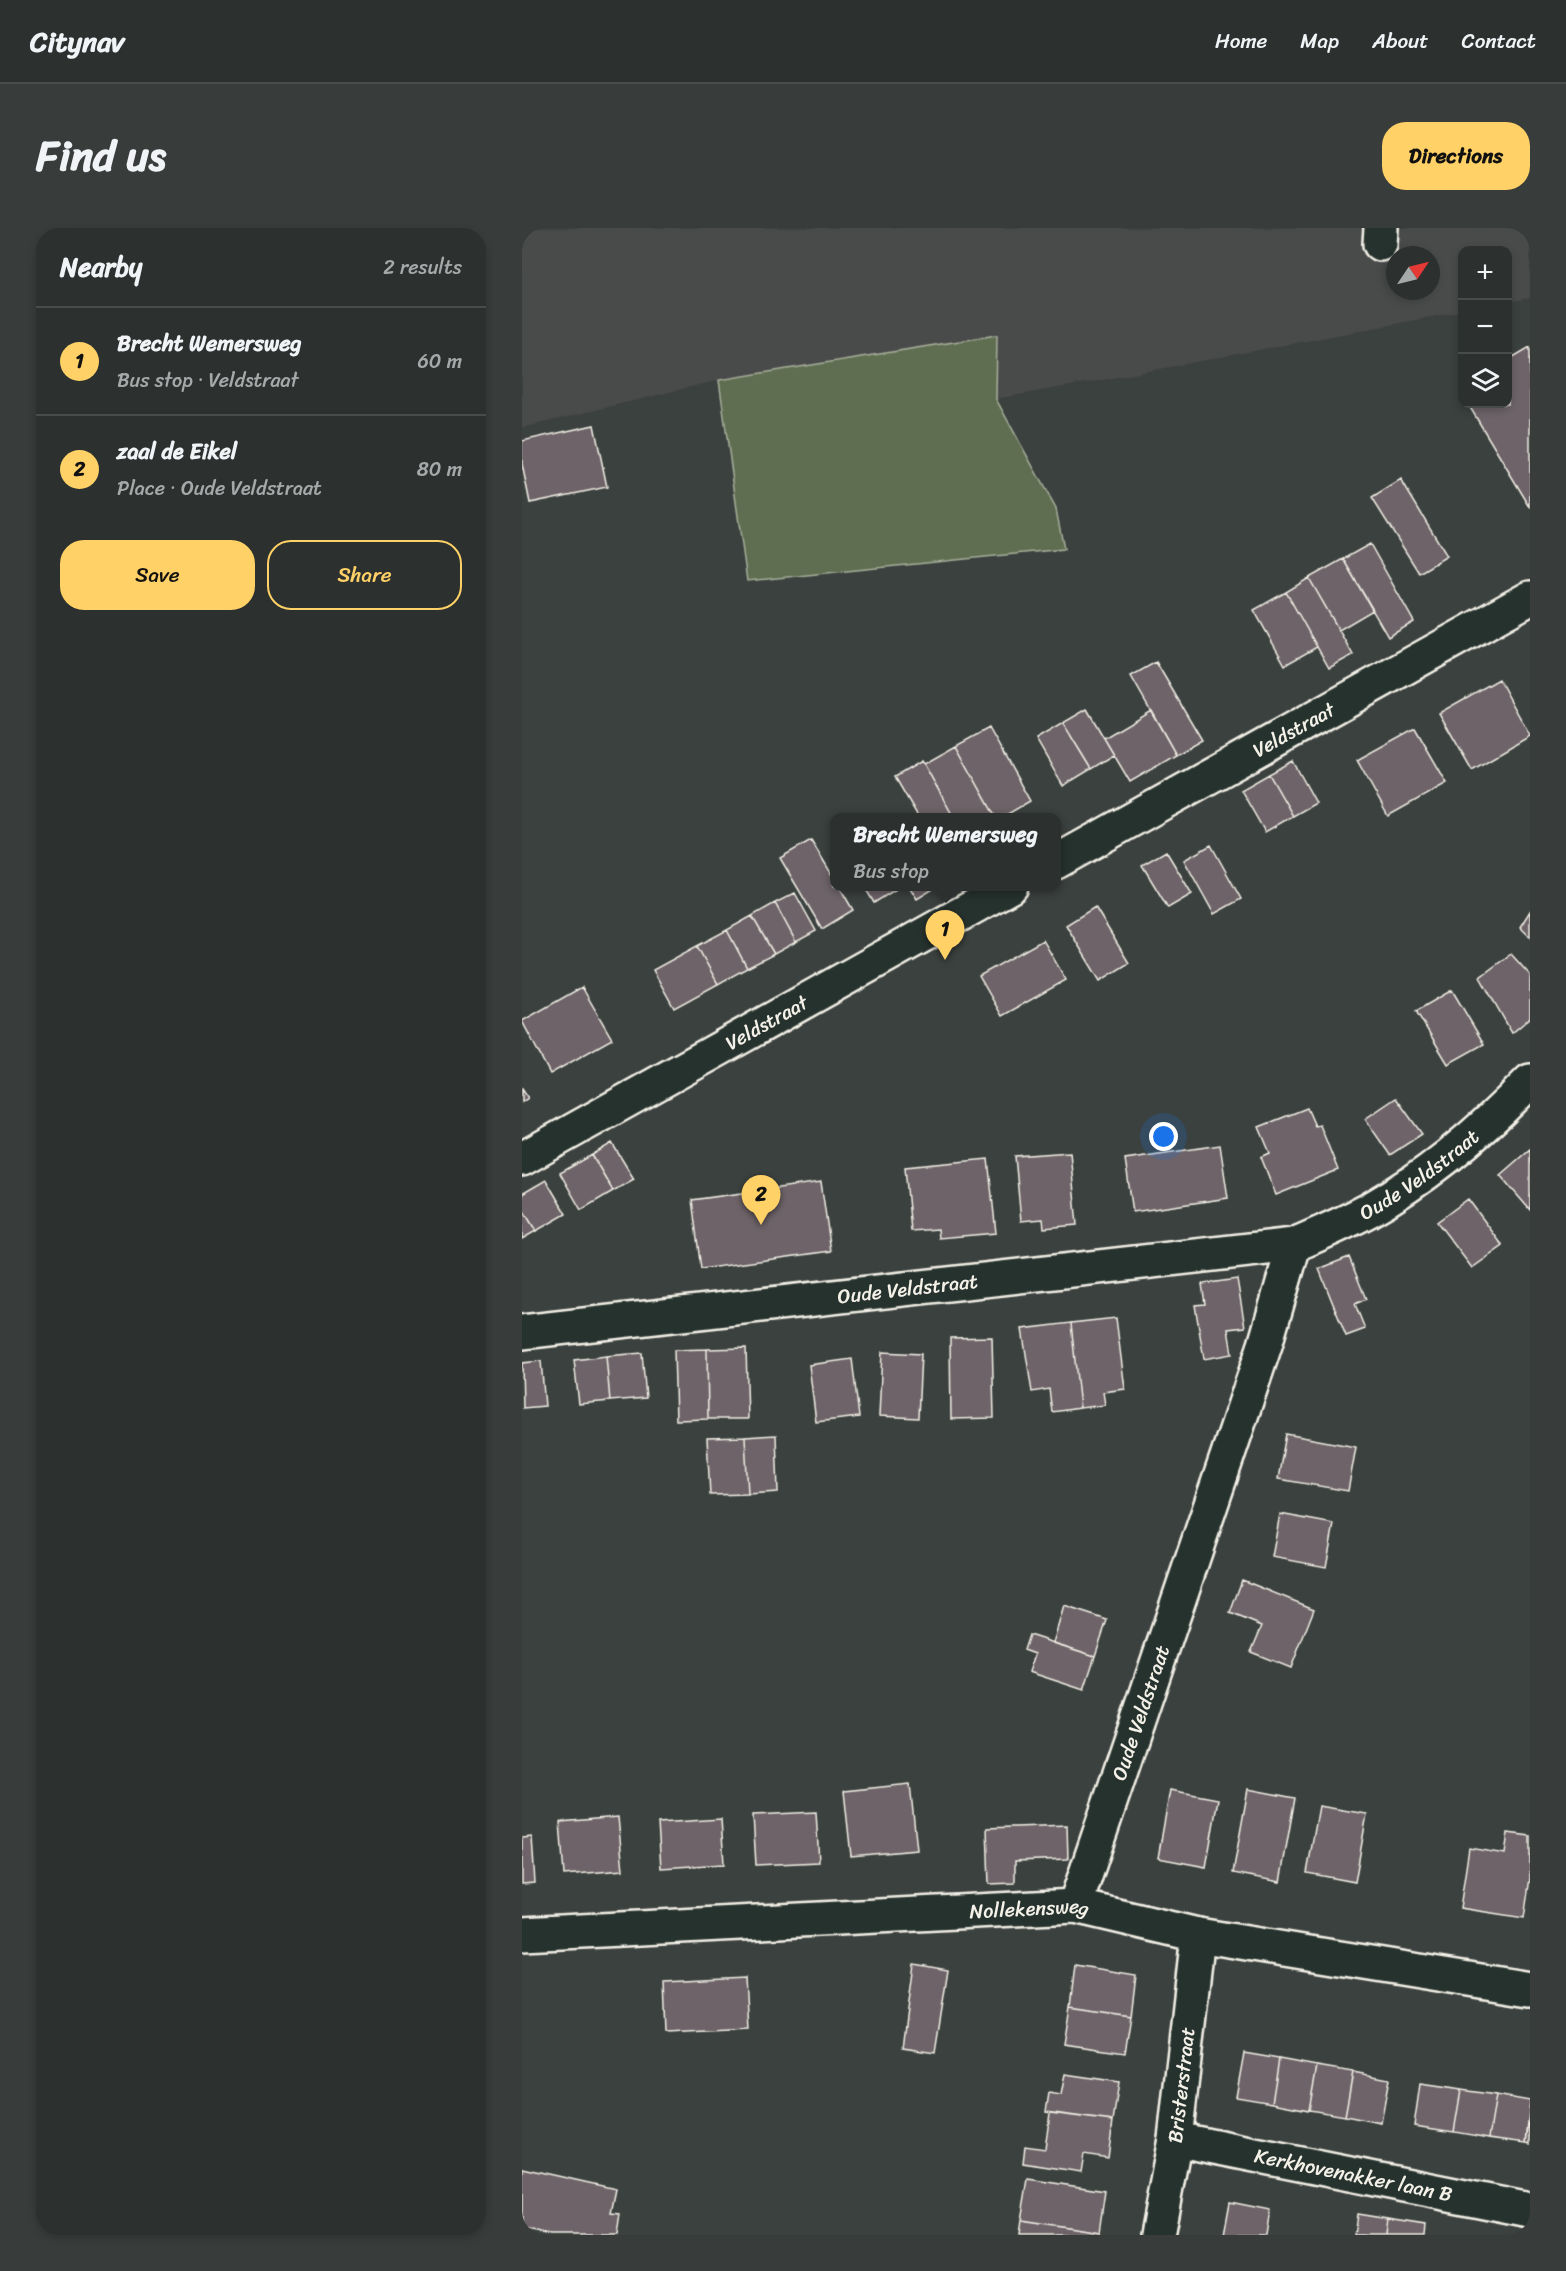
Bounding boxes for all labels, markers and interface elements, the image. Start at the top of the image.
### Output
text: Citynav [30,17,124,66]
text: Home [1215,22,1267,60]
text: Map [1300,22,1339,60]
text: About [1372,22,1429,60]
text: Contact [1462,22,1536,60]
text: Find us [36,119,166,193]
button: Directions [1382,122,1530,190]
text: Nearby [60,244,142,290]
north arrow [1386,246,1440,300]
map controls [1458,246,1512,408]
button: + [1458,246,1512,300]
text: 2 results [383,250,462,285]
button: − [1458,300,1512,354]
text: Brecht Wemersweg [117,324,302,363]
text: 1 [75,344,84,379]
text: 60 m [417,344,462,379]
button: layers [1458,354,1512,408]
text: Bus stop · Veldstraat [117,363,299,398]
text: zaal de Eikel [117,432,237,471]
text: 2 [74,452,85,487]
text: 80 m [417,452,462,487]
text: Place · Oude Veldstraat [117,471,322,506]
button: Save [60,540,255,610]
button: Share [267,540,462,610]
street label: Veldstraat [1246,692,1343,767]
popup [830,813,1061,891]
text: Brecht Wemersweg [853,815,1038,854]
text: Bus stop [853,854,929,889]
pin: 1 [926,910,964,960]
street label: Veldstraat [719,985,815,1060]
street label: Oude Veldstraat [1353,1120,1488,1230]
your location [1149,1122,1178,1151]
pin: 2 [742,1176,780,1225]
street label: Oude Veldstraat [836,1264,980,1314]
street label: Oude Veldstraat [1102,1640,1180,1785]
street label: Nollekensweg [968,1889,1093,1929]
street label: Bristerstraat [1158,2025,1206,2145]
street label: Kerkhovenakker laan B [1251,2138,1456,2212]

